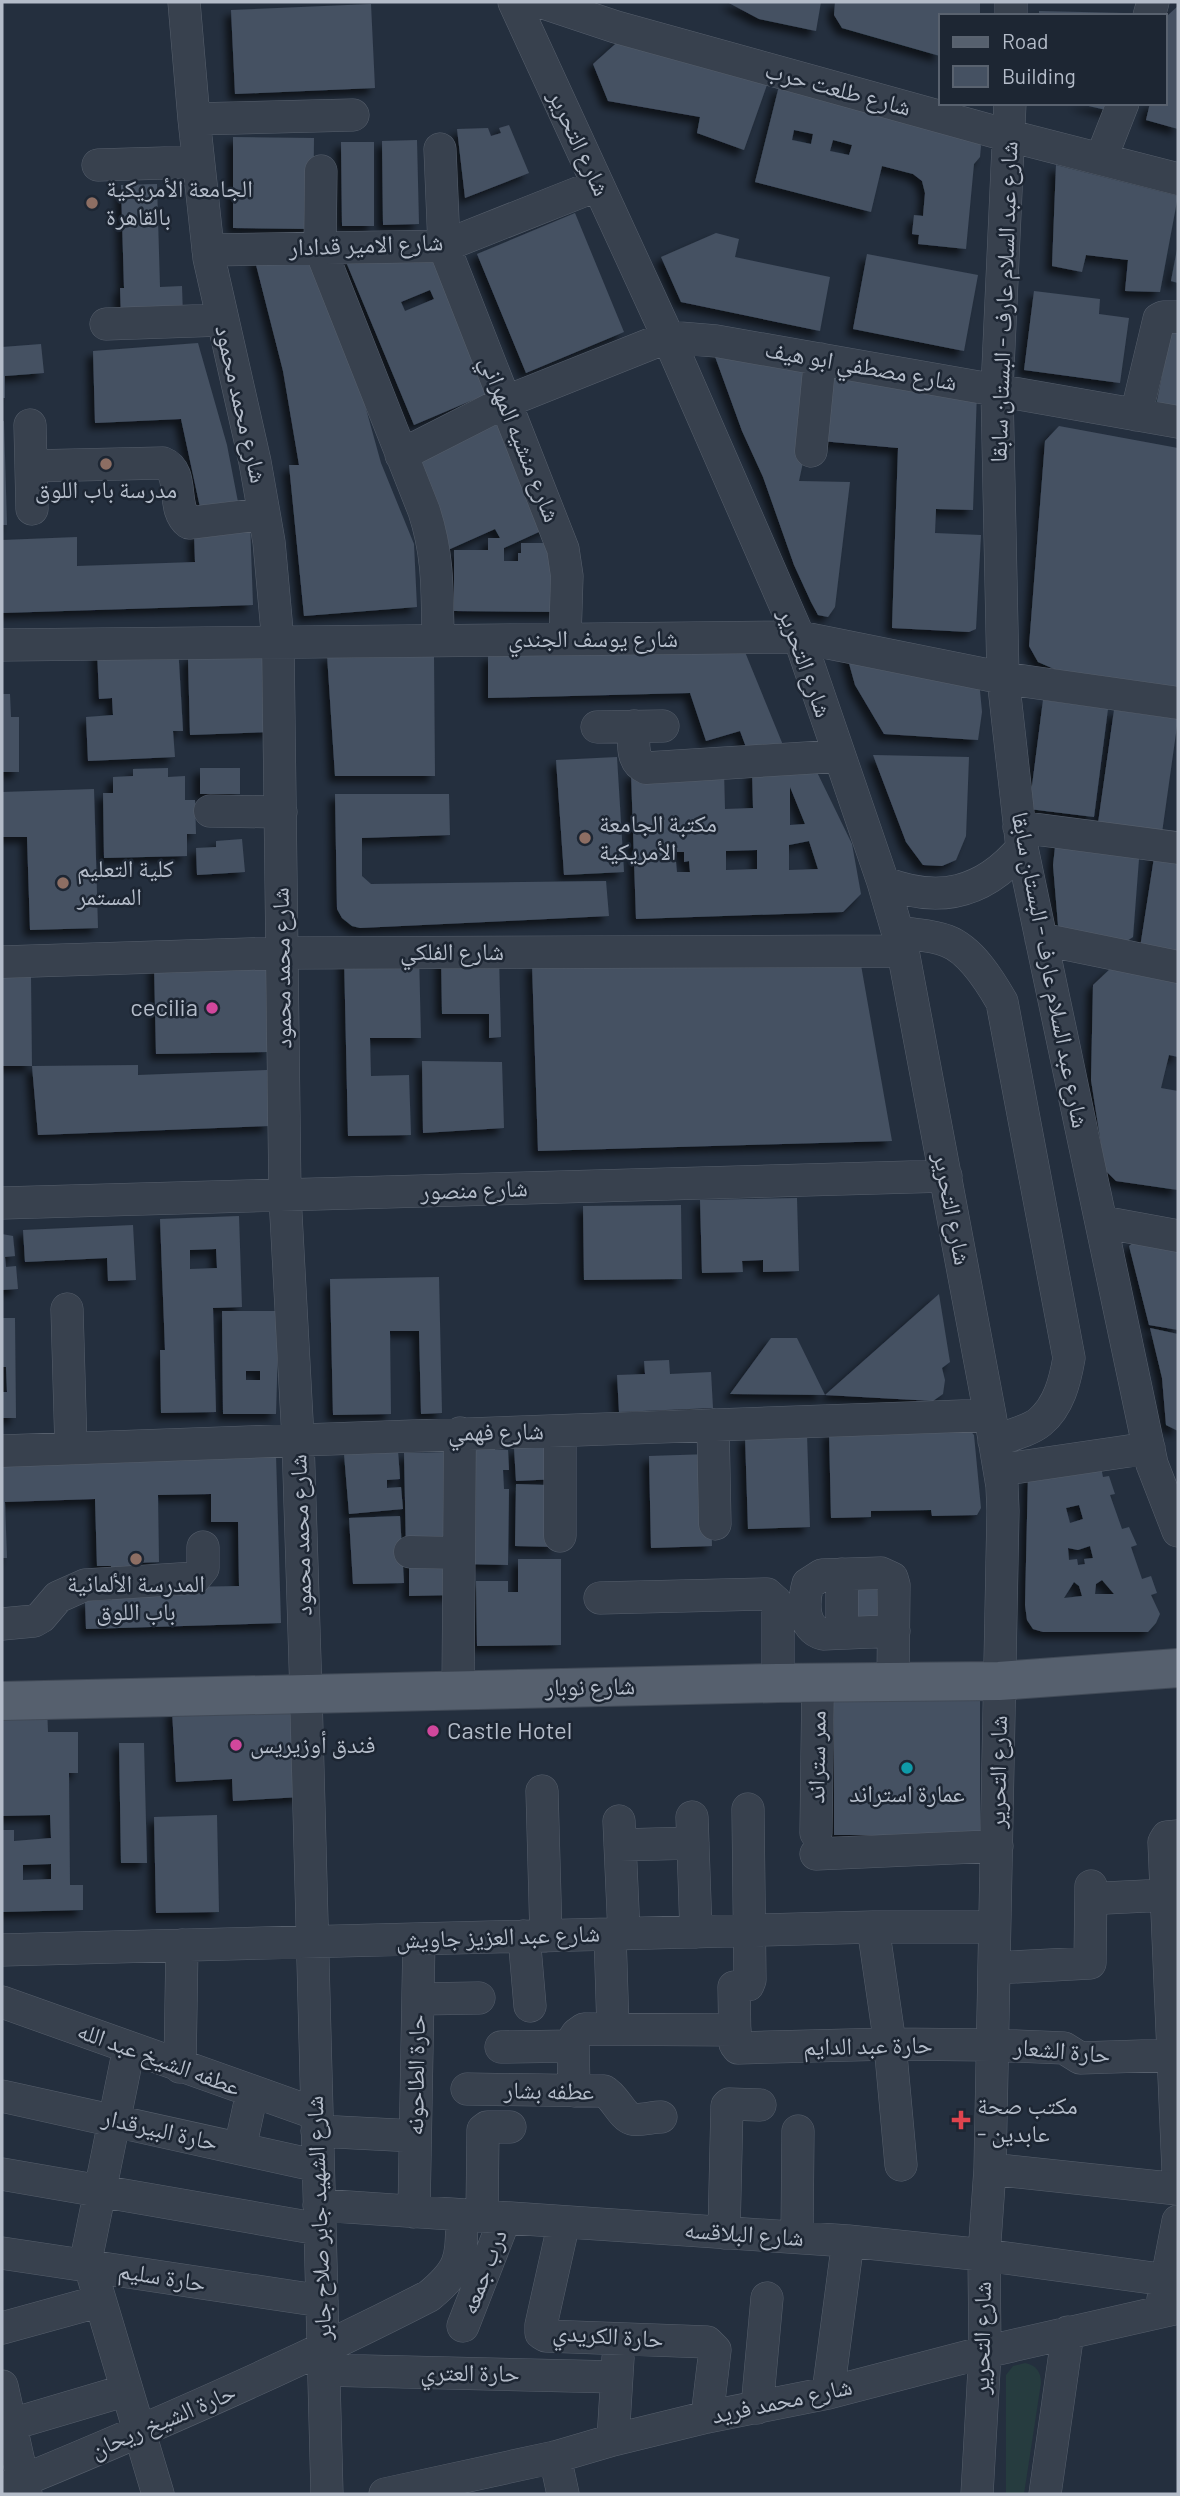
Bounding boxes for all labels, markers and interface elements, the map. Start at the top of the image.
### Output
legend [939,14,1166,105]
text: Road [1002,28,1048,53]
street label: شارع طلعت حرب [762,54,915,123]
text: Building [1002,63,1076,88]
street label: شارع التحرير [541,84,617,201]
street label: شارع عبد السلام عارف - البستان سابقا [982,141,1026,463]
place label: الجامعة الأمريكية بالقاهرة [106,173,253,231]
marker: الجامعة الأمريكية بالقاهرة [84,195,100,211]
street label: شارع الامير قدادار [287,226,444,263]
street label: شارع محمد محمود [208,322,275,486]
street label: شارع مصطفي ابو هيف [762,333,960,402]
street label: شارع منشيه المهراني [469,351,568,528]
marker: مدرسة باب اللوق [98,456,114,472]
place label: مدرسة باب اللوق [35,474,177,504]
street label: شارع التحرير [771,603,839,721]
street label: شارع يوسف الجندي [508,623,678,658]
place label: مكتبة الجامعة الأمريكية [599,808,717,865]
street label: شارع عبد السلام عارف - البستان سابقا [1004,809,1096,1131]
marker: مكتبة الجامعة الأمريكية [577,830,593,846]
place label: كلية التعليم المستمر [76,853,174,910]
marker: كلية التعليم المستمر [55,875,71,891]
street label: شارع محمد محمود [265,887,298,1049]
street label: شارع الفلكي [400,936,504,971]
place label: cecilia [130,992,198,1021]
marker: cecilia [204,1000,220,1016]
street label: شارع التحرير [926,1149,979,1268]
street label: شارع منصور [419,1172,528,1207]
street label: شارع فهمي [448,1415,544,1452]
street label: شارع محمد محمود [282,1454,319,1616]
marker: المدرسة الألمانية باب اللوق [128,1551,144,1567]
place label: المدرسة الألمانية باب اللوق [67,1568,205,1626]
street label: شارع نوبار [544,1670,635,1703]
street label: ممر ستراند [800,1710,831,1804]
place label: Castle Hotel [447,1715,572,1744]
street label: شارع التحرير [981,1715,1014,1830]
marker: Castle Hotel [425,1723,441,1739]
place label: فندق أوزيريس [250,1729,376,1759]
marker: فندق أوزيريس [228,1737,244,1753]
marker: عمارة استراند [899,1760,915,1776]
place label: عمارة استراند [849,1778,965,1807]
street label: شارع عبد العزيز جاويش [395,1917,601,1956]
street label: حارة الطاحونه [399,2014,430,2136]
street label: عطفه الشيخ عبد الله [73,2015,245,2102]
street label: حارة عبد الدايم [803,2029,933,2063]
street label: حارة الشعار [1011,2031,1112,2068]
street label: عطفه بشار [503,2074,594,2106]
place label: مكتب صحة - عابدين [977,2090,1078,2148]
street label: شارع الشهيد جابر صلاح جابر [299,2095,338,2342]
street label: حارة البيرقدار [99,2101,221,2157]
marker: مكتب صحة - عابدين [951,2110,971,2130]
street label: شارع البلاقسه [683,2214,805,2253]
street label: درب جمعه [453,2225,513,2318]
street label: حارة سليم [116,2254,208,2300]
street label: شارع التحرير [965,2281,998,2396]
street label: حارة الكريدي [551,2316,665,2359]
street label: حارة العتري [420,2356,520,2393]
street label: شارع محمد فريد [709,2371,855,2431]
street label: حارة الشيخ ريحان [85,2376,240,2465]

